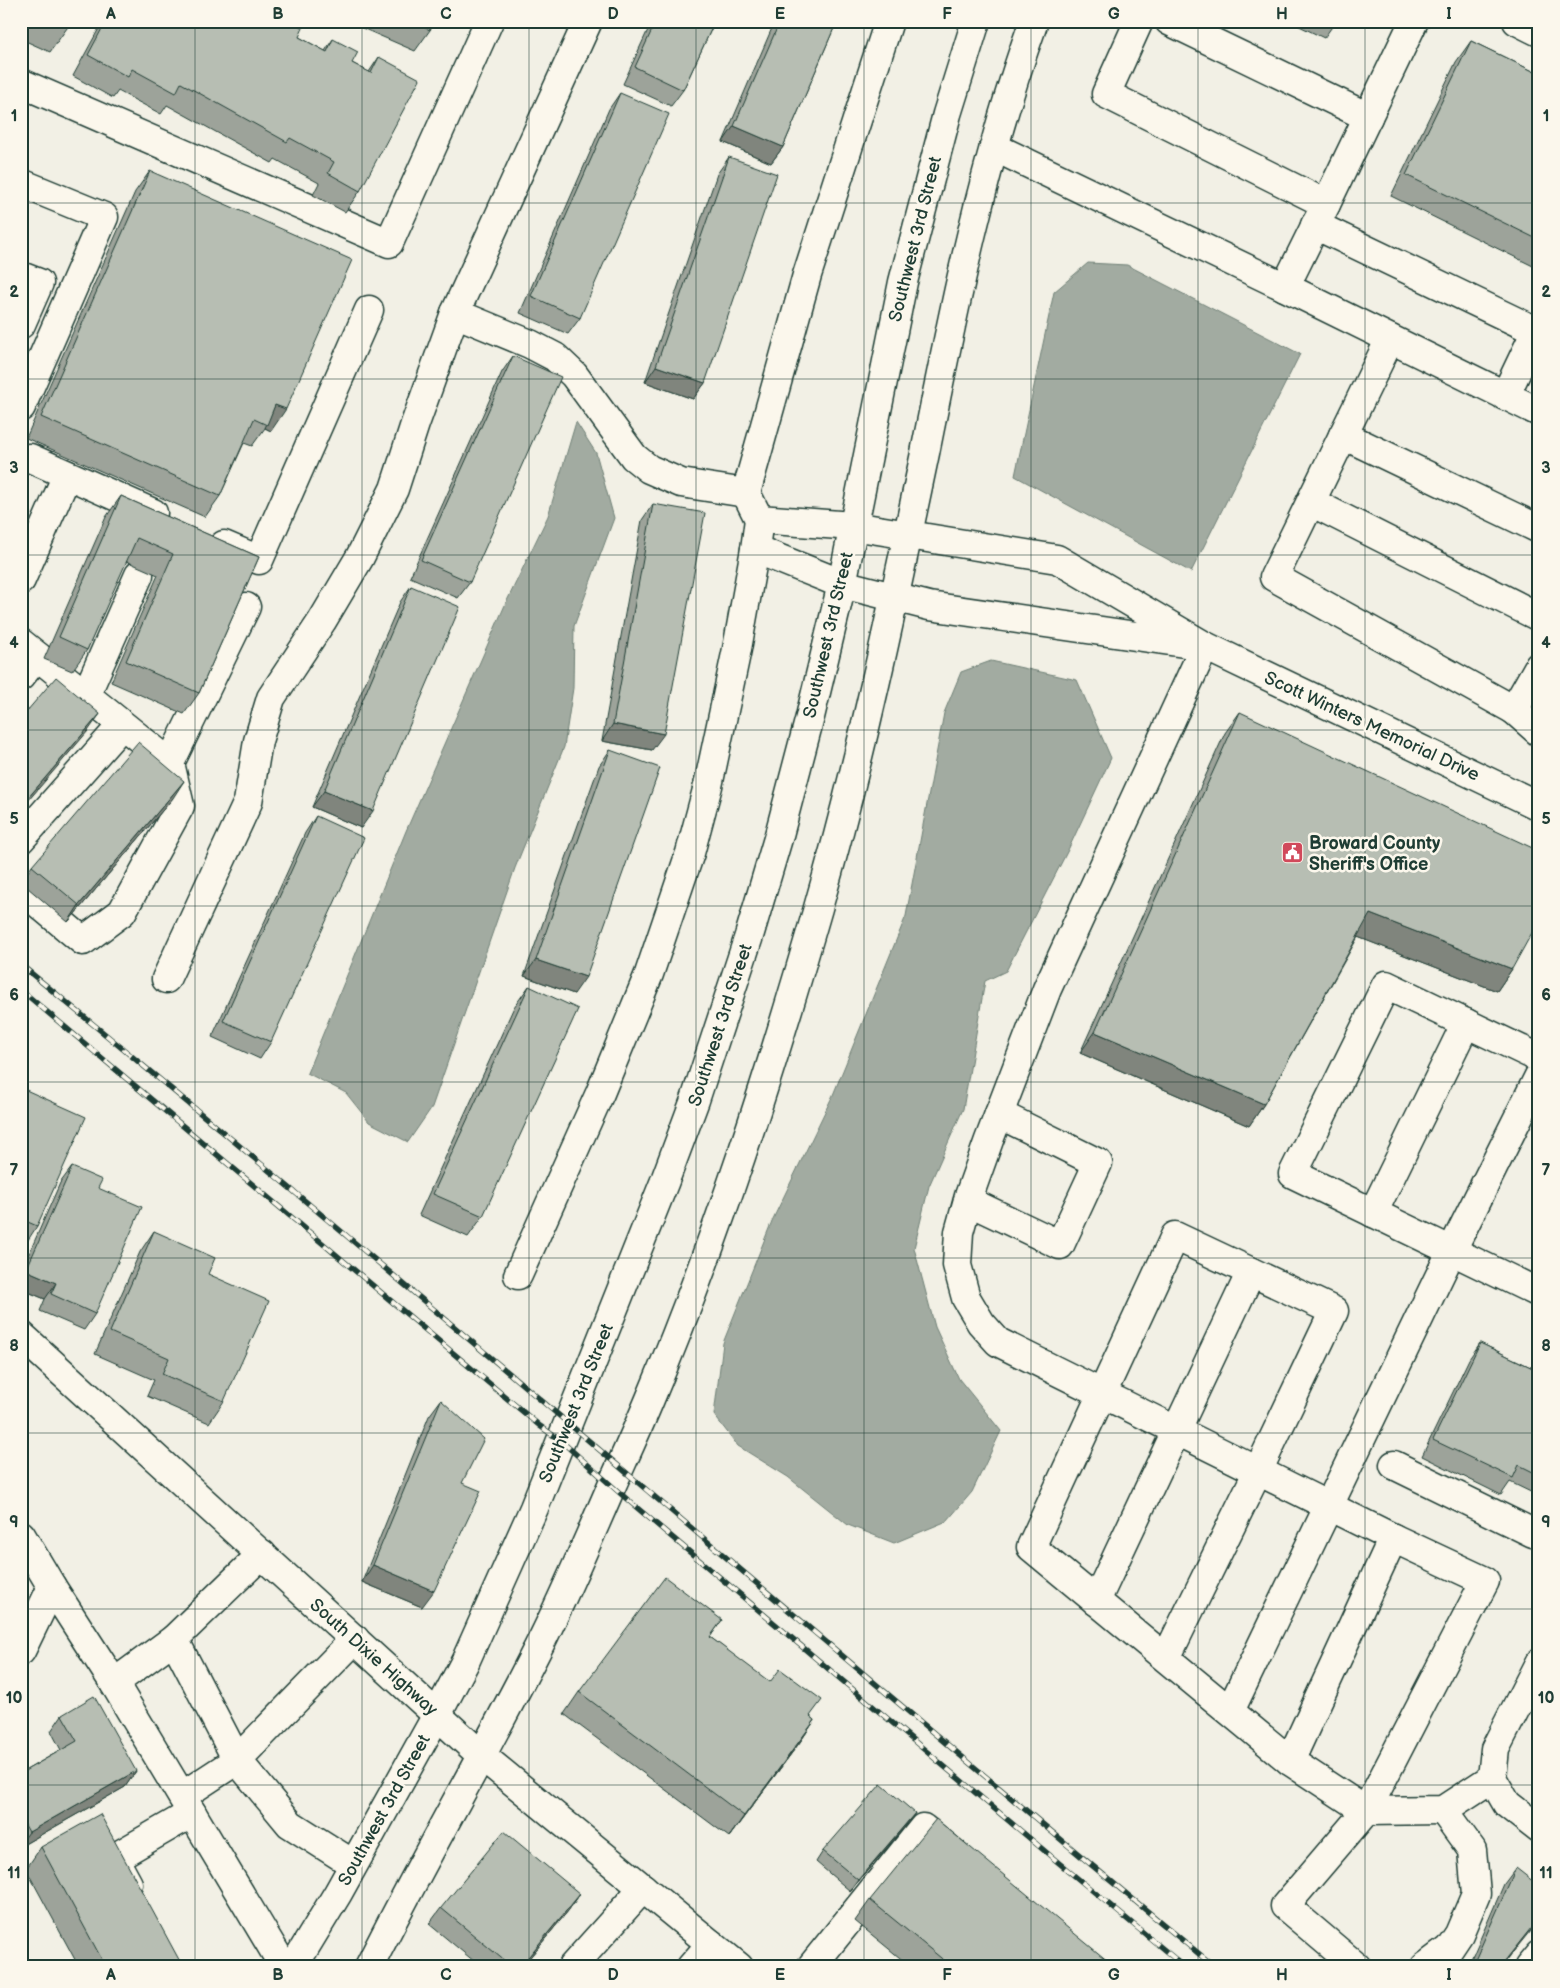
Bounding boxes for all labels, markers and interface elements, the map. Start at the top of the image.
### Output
text: A [105,5,116,24]
text: B [272,5,284,24]
text: C [440,5,452,24]
text: D [607,5,619,24]
text: E [775,5,785,24]
text: F [942,5,952,24]
text: G [1108,5,1120,24]
text: H [1276,5,1288,24]
text: I [1446,5,1452,24]
text: 1 [11,107,17,126]
text: 1 [1543,107,1549,126]
street label: Southwest 3rd Street [885,154,946,324]
text: 2 [9,283,19,302]
text: 2 [1541,283,1551,302]
text: 3 [9,459,19,478]
text: 3 [1541,459,1551,478]
street label: Southwest 3rd Street [799,550,858,720]
text: 4 [9,634,19,653]
text: 4 [1541,634,1551,653]
street label: Scott Winters Memorial Drive [1261,667,1483,786]
text: 5 [9,810,19,829]
text: 5 [1541,810,1551,829]
place label: Broward County Sheriff's Office [1309,833,1441,875]
public building icon: Broward County Sheriff's Office [1281,841,1305,865]
street label: Southwest 3rd Street [684,941,757,1109]
text: 6 [9,986,19,1005]
text: 6 [1541,986,1551,1005]
text: 7 [10,1161,19,1180]
text: 7 [1542,1161,1551,1180]
street label: Southwest 3rd Street [535,1320,618,1486]
text: 8 [9,1337,19,1356]
text: 8 [1541,1337,1551,1356]
text: 9 [9,1513,19,1532]
text: 9 [1541,1513,1551,1532]
street label: South Dixie Highway [305,1594,443,1721]
text: 10 [6,1689,22,1708]
text: 10 [1538,1689,1554,1708]
street label: Southwest 3rd Street [334,1731,435,1890]
text: 11 [7,1864,21,1883]
text: 11 [1539,1864,1553,1883]
text: A [105,1966,116,1985]
text: B [272,1966,284,1985]
text: C [440,1966,452,1985]
text: D [607,1966,619,1985]
text: E [775,1966,785,1985]
text: F [942,1966,952,1985]
text: G [1108,1966,1120,1985]
text: H [1276,1966,1288,1985]
text: I [1446,1966,1452,1985]

